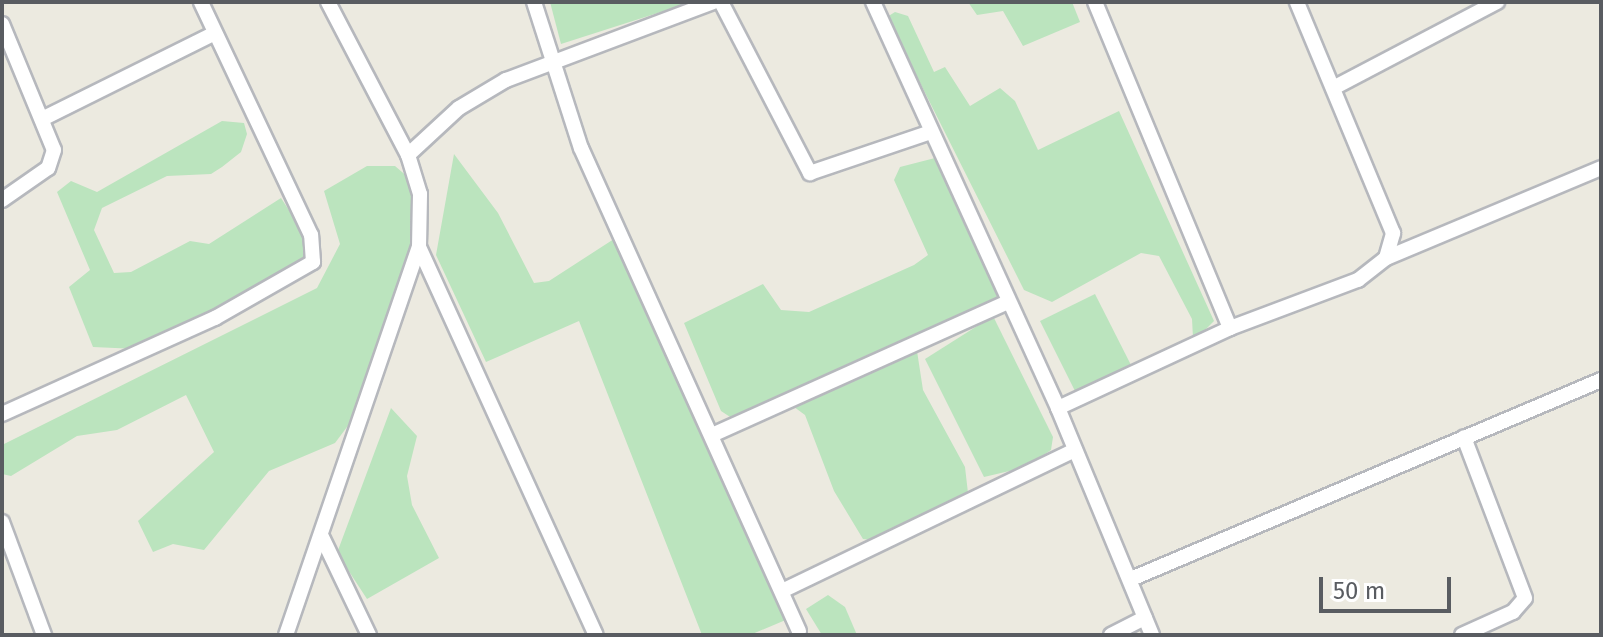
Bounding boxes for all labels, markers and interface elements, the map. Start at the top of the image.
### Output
scale bar [1323,561,1455,611]
text: 50 m [1333,577,1385,605]

